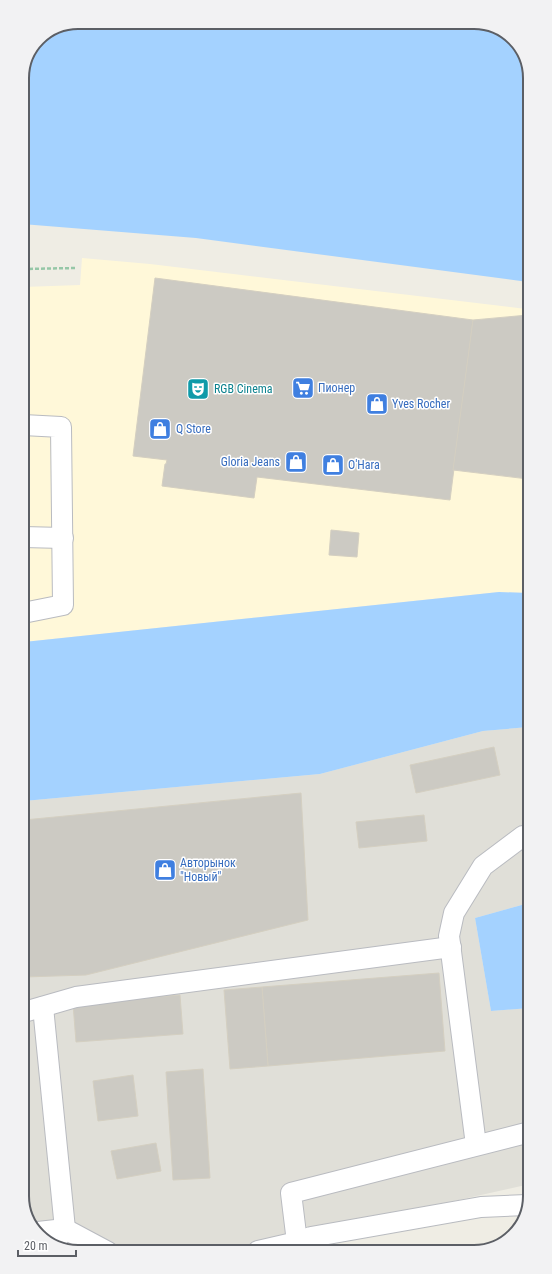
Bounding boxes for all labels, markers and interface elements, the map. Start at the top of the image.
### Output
supermarket icon: Пионер [290,375,316,401]
theatre icon: RGB Cinema [185,376,211,402]
place label: Пионер [318,381,355,395]
place label: RGB Cinema [214,382,273,396]
shop icon: Yves Rocher [364,391,390,417]
place label: Yves Rocher [392,397,450,411]
shop icon: Q Store [147,416,173,442]
place label: Q Store [176,422,211,436]
shop icon: Gloria Jeans [283,449,309,475]
shop icon: O'Hara [320,452,346,478]
place label: Gloria Jeans [221,455,280,469]
place label: O'Hara [348,458,380,472]
place label: Авторынок "Новый" [180,856,236,884]
shop icon: Авторынок "Новый" [152,857,178,883]
scale bar [18,1232,76,1258]
text: 20 m [24,1239,48,1253]

